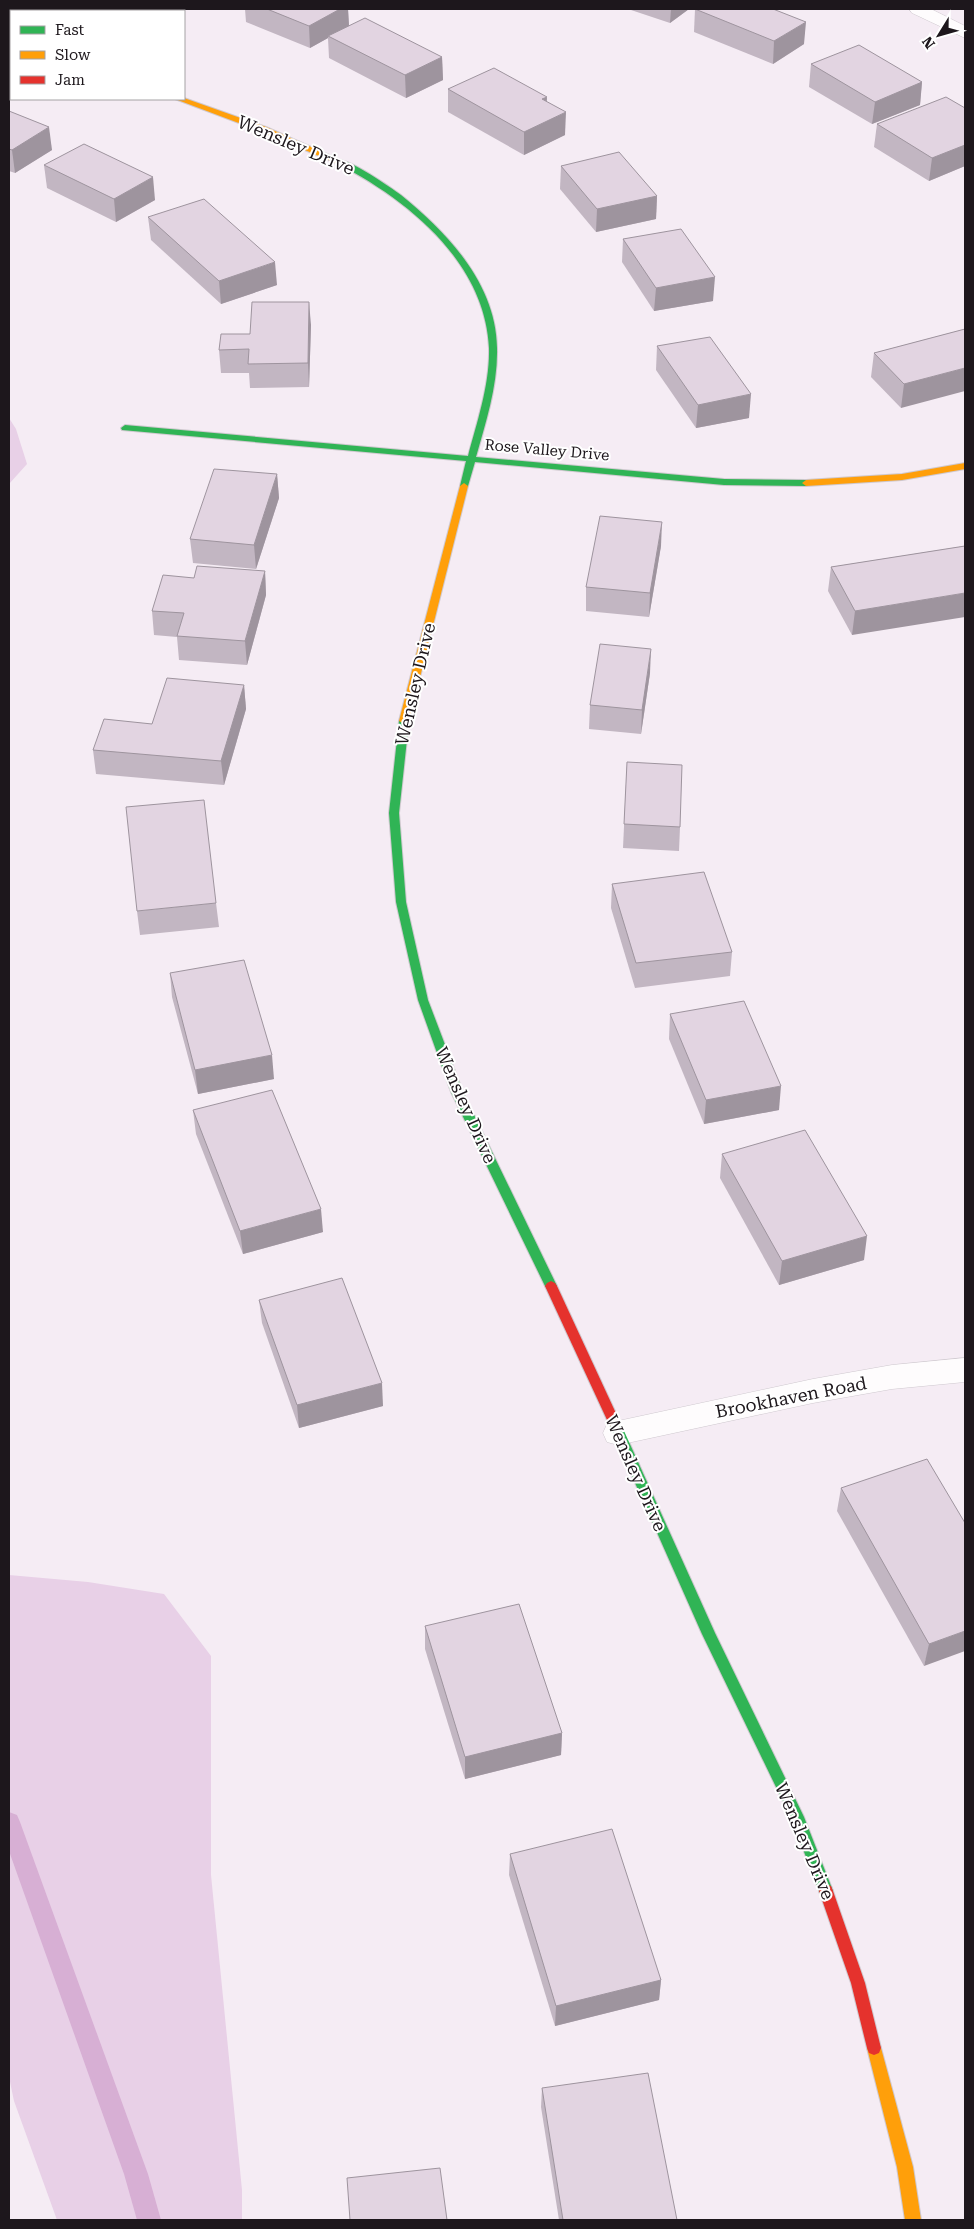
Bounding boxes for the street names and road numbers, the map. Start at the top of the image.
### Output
street label: Wensley Drive [234,111,358,179]
street label: Rose Valley Drive [484,436,610,464]
street label: Wensley Drive [391,621,439,747]
street label: Wensley Drive [431,1044,501,1166]
street label: Brookhaven Road [714,1372,869,1422]
street label: Wensley Drive [601,1412,671,1534]
street label: Wensley Drive [771,1779,839,1903]

